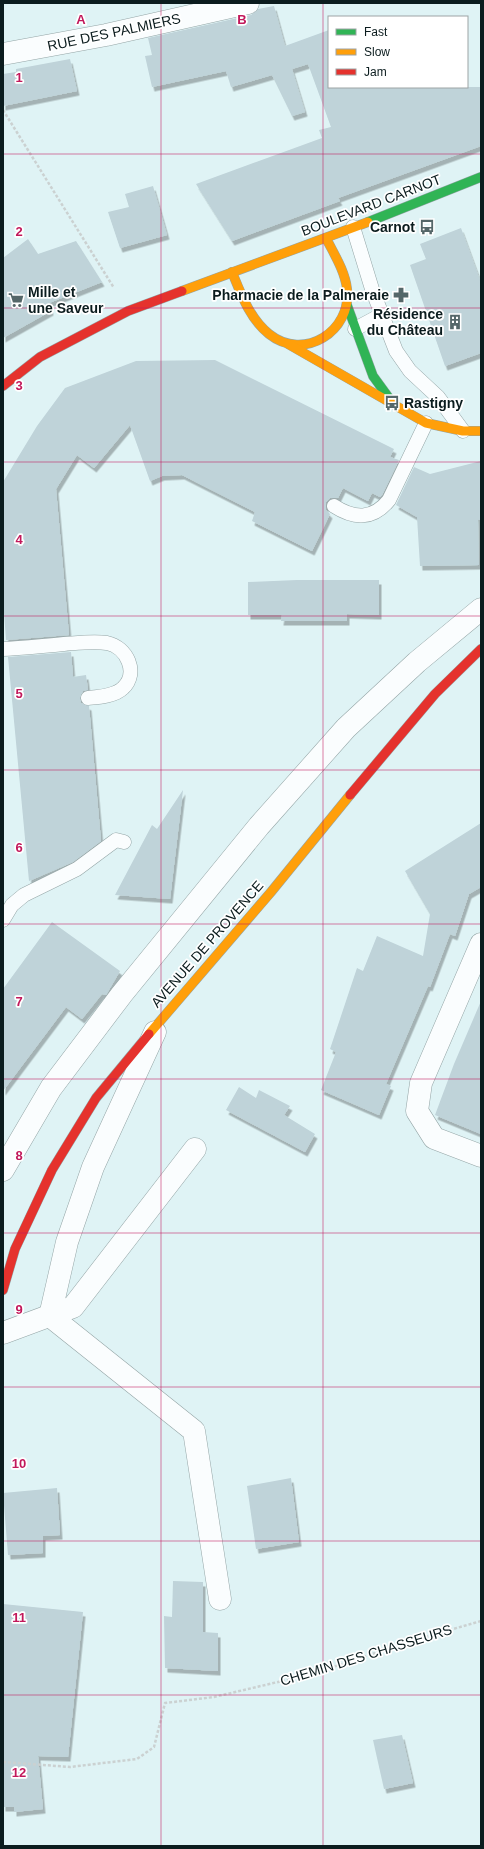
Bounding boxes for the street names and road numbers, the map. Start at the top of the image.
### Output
street label: RUE DES PALMIERS [46,10,182,54]
street label: BOULEVARD CARNOT [299,171,444,239]
street label: AVENUE DE PROVENCE [148,877,266,1011]
street label: CHEMIN DES CHASSEURS [278,1621,454,1689]

